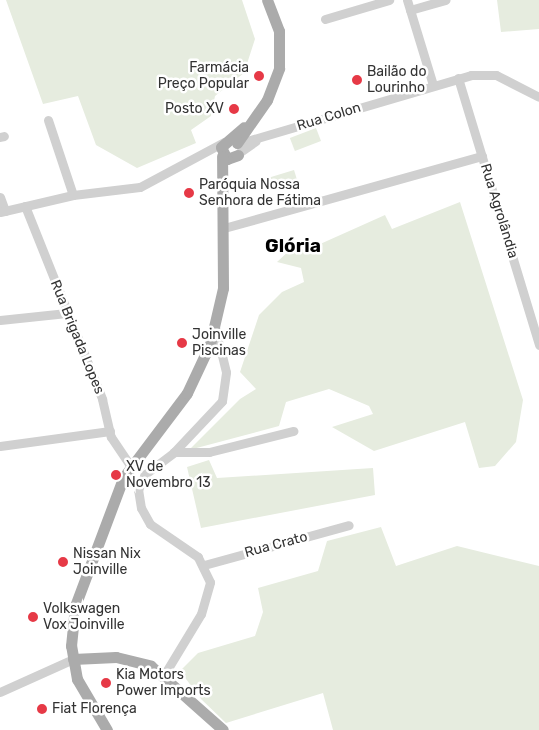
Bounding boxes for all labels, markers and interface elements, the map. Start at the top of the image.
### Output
place label: Farmácia Preço Popular [158,60,249,92]
place label: Bailão do Lourinho [367,64,426,96]
marker: Farmácia Preço Popular [253,70,265,82]
marker: Bailão do Lourinho [351,74,363,86]
street label: Rua Colon [295,99,363,135]
place label: Posto XV [165,101,224,117]
marker: Posto XV [228,103,240,115]
street label: Rua Agrolândia [477,161,521,261]
place label: Paróquia Nossa Senhora de Fátima [199,177,321,210]
marker: Paróquia Nossa Senhora de Fátima [183,187,195,199]
district label: Glória [265,235,321,257]
street label: Rua Brigada Lopes [46,278,108,396]
place label: Joinville Piscinas [192,327,246,360]
marker: Joinville Piscinas [176,337,188,349]
place label: XV de Novembro 13 [126,459,211,492]
marker: XV de Novembro 13 [110,469,122,481]
street label: Rua Crato [243,529,309,561]
place label: Nissan Nix Joinville [73,546,141,578]
marker: Nissan Nix Joinville [57,556,69,568]
place label: Volkswagen Vox Joinville [43,601,125,634]
marker: Volkswagen Vox Joinville [27,611,39,623]
place label: Kia Motors Power Imports [116,667,211,700]
marker: Kia Motors Power Imports [100,677,112,689]
place label: Fiat Florença [52,701,137,717]
marker: Fiat Florença [36,703,48,715]

